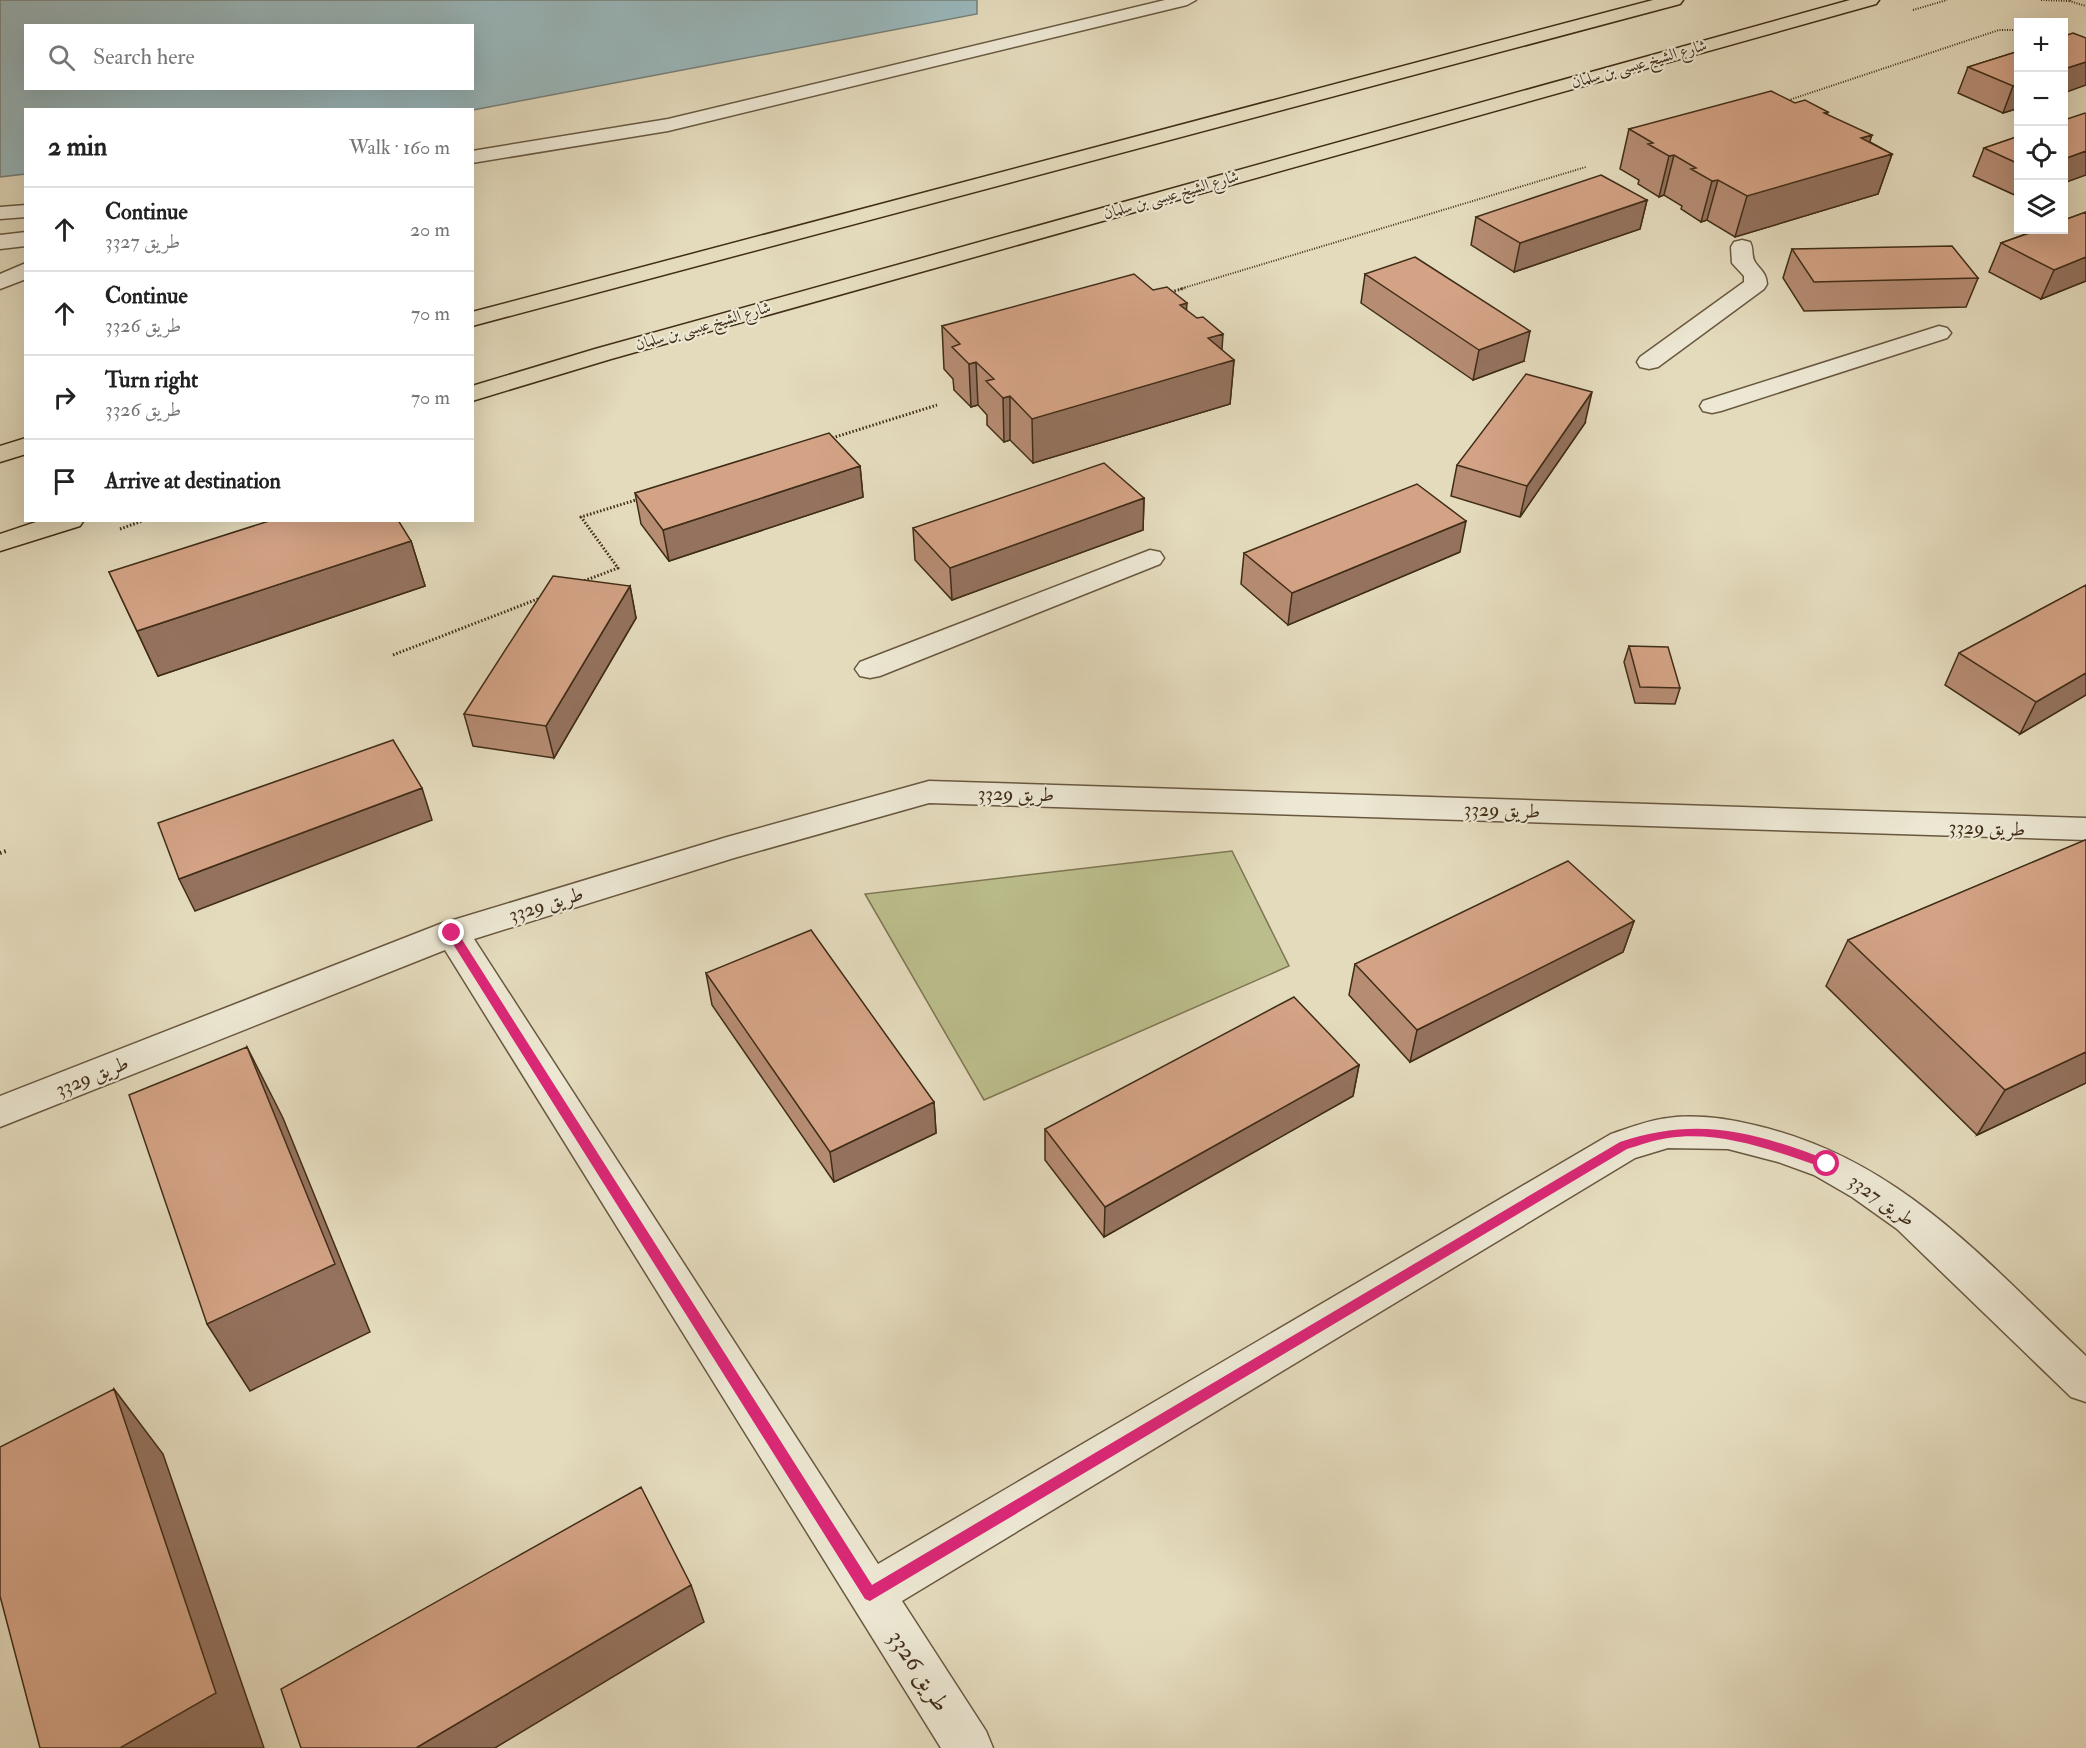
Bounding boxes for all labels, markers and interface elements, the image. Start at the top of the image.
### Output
map controls [2014,18,2068,234]
button: + [2014,18,2068,72]
search box [24,24,474,90]
street label: شارع الشيخ عيسى بن سلمان [1569,35,1710,97]
icon: search [45,41,78,74]
text: Search here [93,43,195,71]
button: − [2014,72,2068,126]
button: locate [2014,126,2068,180]
text: 2 min [48,131,107,163]
text: Walk · 160 m [349,135,450,160]
street label: شارع الشيخ عيسى بن سلمان [1101,166,1242,228]
button: layers [2014,180,2068,234]
text: Continue [105,198,188,226]
icon: ahead [48,213,81,246]
text: 20 m [410,217,450,242]
text: طريق 3327 [105,229,180,254]
text: Continue [105,282,188,310]
icon: ahead [48,297,81,330]
street label: شارع الشيخ عيسى بن سلمان [633,297,774,359]
text: 70 m [411,301,450,326]
text: طريق 3326 [105,313,181,338]
text: Turn right [105,366,198,394]
icon: right [48,381,81,414]
text: 70 m [411,385,450,410]
text: طريق 3326 [105,397,181,422]
icon: arrive [48,465,81,498]
text: Arrive at destination [105,467,281,495]
street label: طريق 3329 [978,781,1054,807]
street label: طريق 3329 [1463,796,1541,824]
street label: طريق 3329 [1948,814,2026,842]
street label: طريق 3329 [506,881,586,927]
route end [438,919,464,945]
street label: طريق 3329 [52,1050,132,1102]
route start [1813,1150,1839,1176]
street label: طريق 3327 [1844,1168,1920,1232]
street label: طريق 3326 [881,1624,957,1718]

